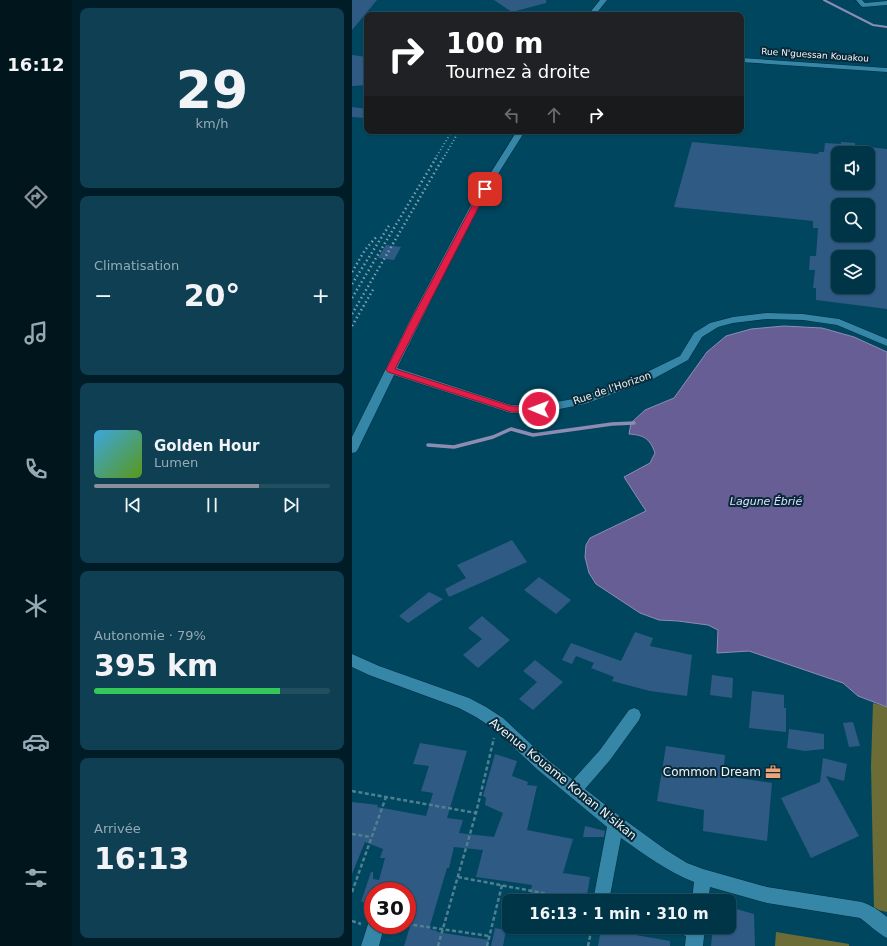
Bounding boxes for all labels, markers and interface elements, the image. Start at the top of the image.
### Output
text: 100 m [446,27,543,60]
icon: right [380,28,432,80]
street label: Rue N'guessan Kouakou [761,46,869,64]
text: 16:12 [7,54,65,75]
text: 29 [176,60,248,120]
text: Tournez à droite [446,61,590,82]
icon: left [501,104,523,126]
icon: ahead [543,104,565,126]
icon: right [585,104,607,126]
text: km/h [196,116,228,131]
map controls [831,146,875,294]
button: sound [831,146,875,190]
pin [468,172,502,206]
icon: arrive [474,178,496,200]
icon: directions [22,183,50,211]
button: search [831,198,875,242]
button: layers [831,250,875,294]
text: Climatisation [94,258,179,273]
text: 20° [184,278,240,313]
text: − [94,283,112,308]
text: + [312,283,330,308]
icon: music [22,319,50,347]
street label: Rue de l'Horizon [572,370,652,406]
position arrow [518,388,560,430]
text: Golden Hour [154,437,260,455]
icon: phone [22,455,50,483]
text: Lumen [154,455,198,470]
icon: previous [122,494,144,516]
icon: pause [201,494,223,516]
icon: next [280,494,302,516]
water label: Lagune Ébrié [730,495,802,508]
icon: climate [22,592,50,620]
text: Autonomie · 79% [94,628,206,643]
text: 395 km [94,648,218,683]
street label: Avenue Kouame Konan N'sikan [487,715,639,843]
icon: car [22,728,50,756]
office icon: Common Dream [764,763,782,781]
place label: Common Dream [663,765,761,779]
text: Arrivée [94,821,141,836]
text: 16:13 [94,841,190,876]
icon: filters [22,864,50,892]
speed limit sign: 30 [364,882,416,934]
text: 16:13 · 1 min · 310 m [529,905,709,923]

